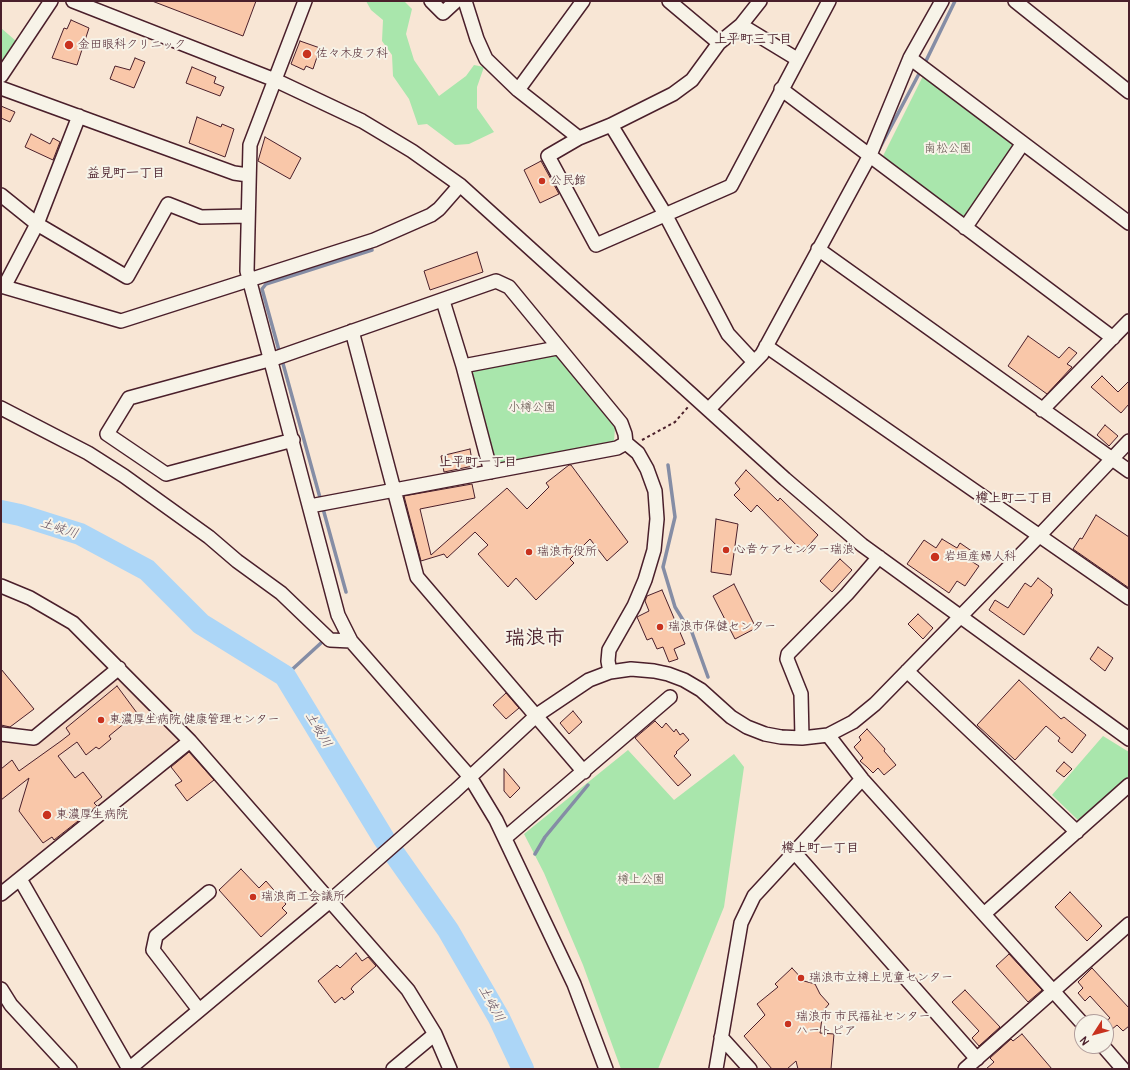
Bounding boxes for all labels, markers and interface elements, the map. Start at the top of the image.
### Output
district label: 上平町三丁目 [714,32,792,48]
place label: 金田眼科クリニック [78,38,186,52]
marker: 金田眼科クリニック [63,39,75,51]
place label: 佐々木皮フ科 [316,47,388,61]
marker: 佐々木皮フ科 [301,48,313,60]
park label: 南松公園 [924,142,972,156]
district label: 益見町一丁目 [87,166,165,182]
place label: 公民館 [550,174,586,188]
marker: 公民館 [537,176,547,186]
park label: 小樽公園 [508,401,556,415]
district label: 上平町一丁目 [439,455,517,471]
district label: 樽上町二丁目 [975,491,1053,507]
water label: 土岐川 [38,516,80,542]
place label: 心音ケアセンター瑞浪 [734,543,854,557]
place label: 瑞浪市役所 [537,545,597,559]
marker: 心音ケアセンター瑞浪 [721,545,731,555]
marker: 瑞浪市役所 [524,547,534,557]
place label: 岩垣産婦人科 [944,550,1016,564]
marker: 岩垣産婦人科 [929,551,941,563]
place label: 瑞浪市保健センター [668,620,776,634]
marker: 瑞浪市保健センター [655,622,665,632]
district label: 瑞浪市 [505,627,565,651]
water label: 土岐川 [301,709,335,751]
place label: 東濃厚生病院 健康管理センター [109,713,280,727]
marker: 東濃厚生病院 健康管理センター [96,715,106,725]
place label: 東濃厚生病院 [56,808,128,822]
marker: 東濃厚生病院 [41,809,53,821]
district label: 樽上町一丁目 [781,841,859,857]
park label: 樽上公園 [617,873,665,887]
place label: 瑞浪商工会議所 [261,890,345,904]
marker: 瑞浪商工会議所 [248,892,258,902]
place label: 瑞浪市立樽上児童センター [809,971,953,985]
marker: 瑞浪市立樽上児童センター [796,973,806,983]
water label: 土岐川 [475,983,507,1025]
place label: 瑞浪市 市民福祉センター ハートピア [796,1010,931,1038]
north arrow [1074,1014,1114,1054]
marker: 瑞浪市 市民福祉センター ハートピア [783,1019,793,1029]
text: N [1077,1034,1092,1048]

